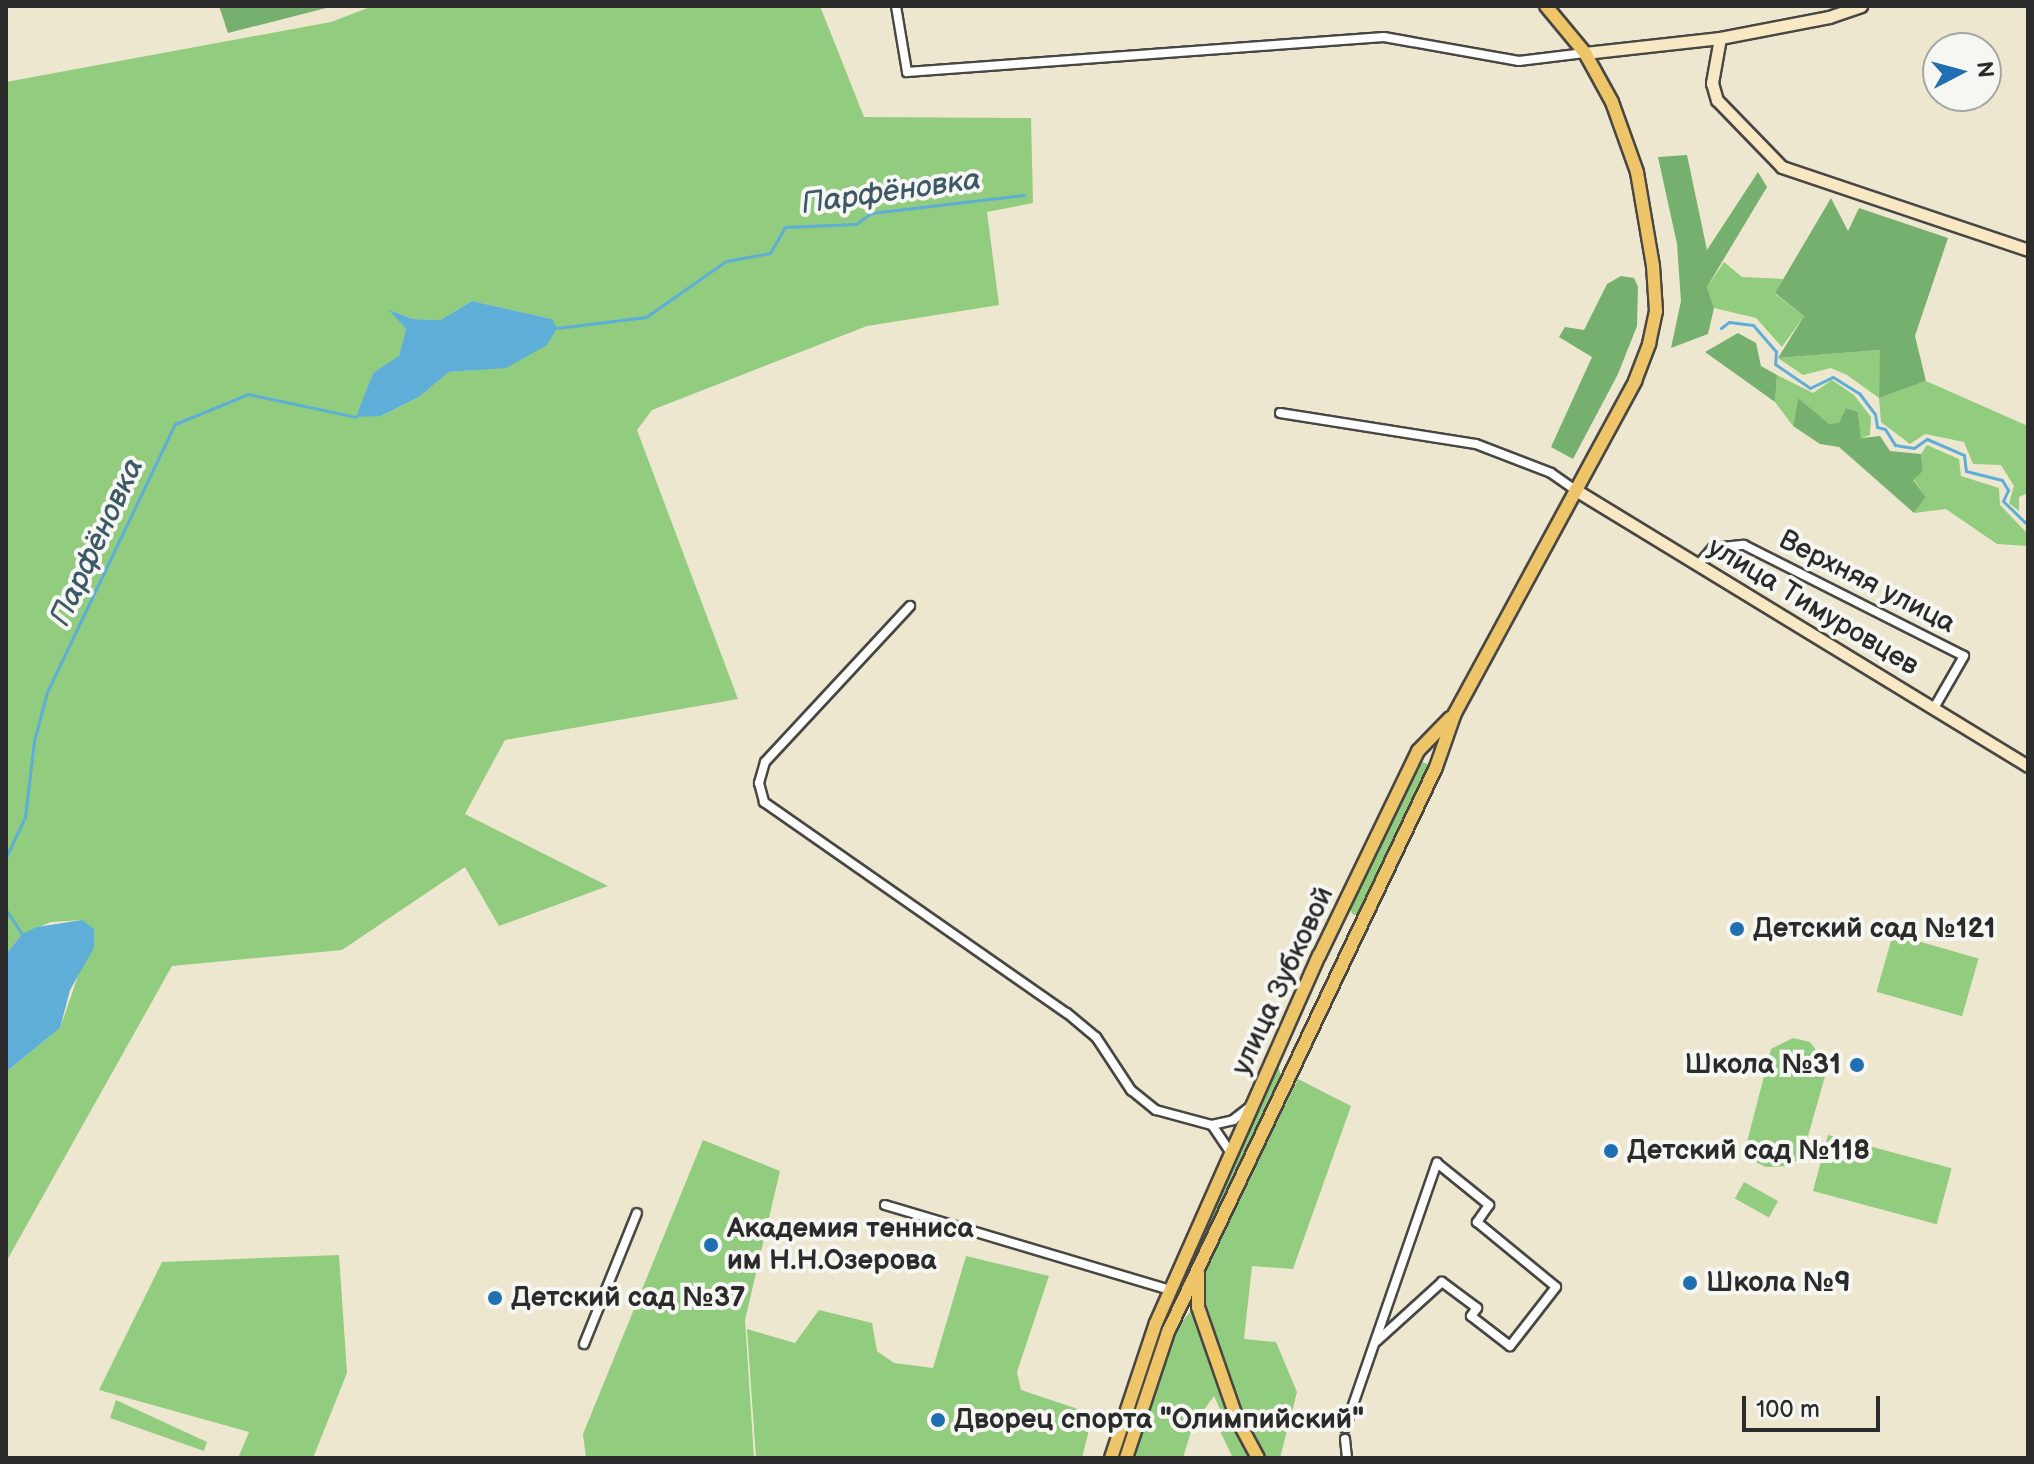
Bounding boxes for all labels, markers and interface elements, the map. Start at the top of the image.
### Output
north arrow [1922,32,2002,112]
text: N [1970,60,1999,79]
water label: Парфёновка [799,162,983,222]
water label: Парфёновка [42,452,152,632]
street label: Верхняя улица [1773,523,1961,641]
street label: улица Тимуровцев [1701,531,1925,683]
street label: улица Зубковой [1225,881,1341,1081]
place label: Детский сад №121 [1753,912,1996,946]
marker: Детский сад №121 [1728,920,1746,938]
place label: Школа №31 [1685,1048,1841,1082]
marker: Школа №31 [1848,1056,1866,1074]
place label: Детский сад №118 [1627,1134,1870,1168]
marker: Детский сад №118 [1602,1142,1620,1160]
place label: Академия тенниса им Н.Н.Озерова [727,1212,973,1278]
marker: Академия тенниса им Н.Н.Озерова [702,1236,720,1254]
place label: Школа №9 [1706,1266,1851,1300]
marker: Школа №9 [1681,1274,1699,1292]
place label: Детский сад №37 [511,1281,746,1315]
marker: Детский сад №37 [486,1289,504,1307]
scale bar [1746,1380,1884,1430]
text: 100 m [1756,1395,1820,1424]
place label: Дворец спорта "Олимпийский" [954,1403,1364,1437]
marker: Дворец спорта "Олимпийский" [929,1411,947,1429]

